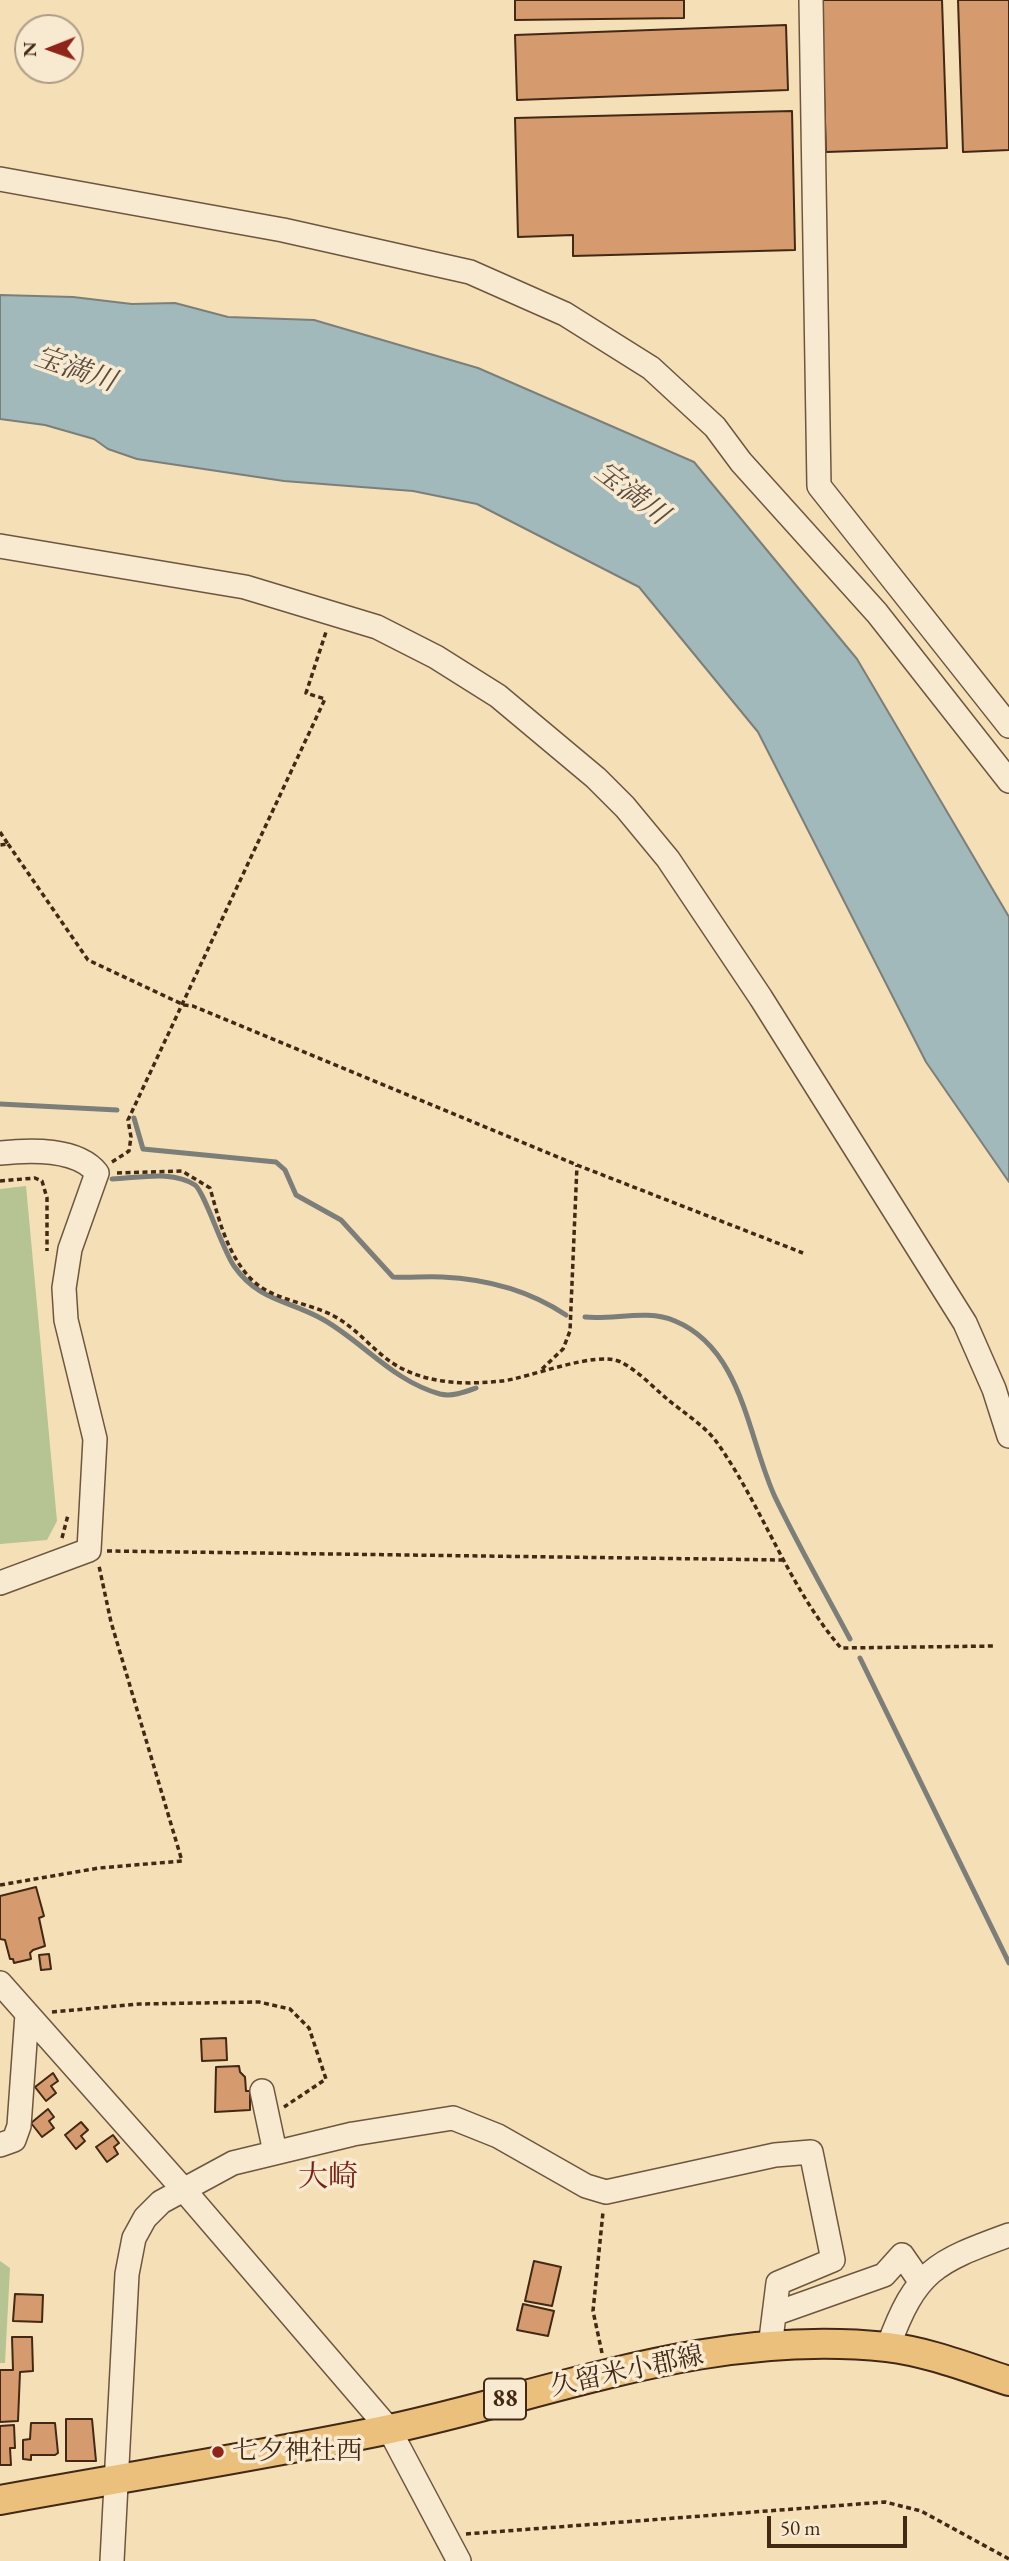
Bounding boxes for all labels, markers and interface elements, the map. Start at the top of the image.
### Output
north arrow [14,14,84,84]
text: N [17,41,42,57]
water label: 宝満川 [30,340,120,400]
water label: 宝満川 [587,455,675,533]
district label: 大崎 [298,2160,358,2196]
street label: 久留米小郡線 [547,2341,707,2403]
road number: 88 [484,2378,526,2420]
place label: 七夕神社西 [232,2436,362,2468]
marker: 七夕神社西 [210,2444,226,2460]
scale bar [771,2502,911,2546]
text: 50 m [780,2514,821,2541]

